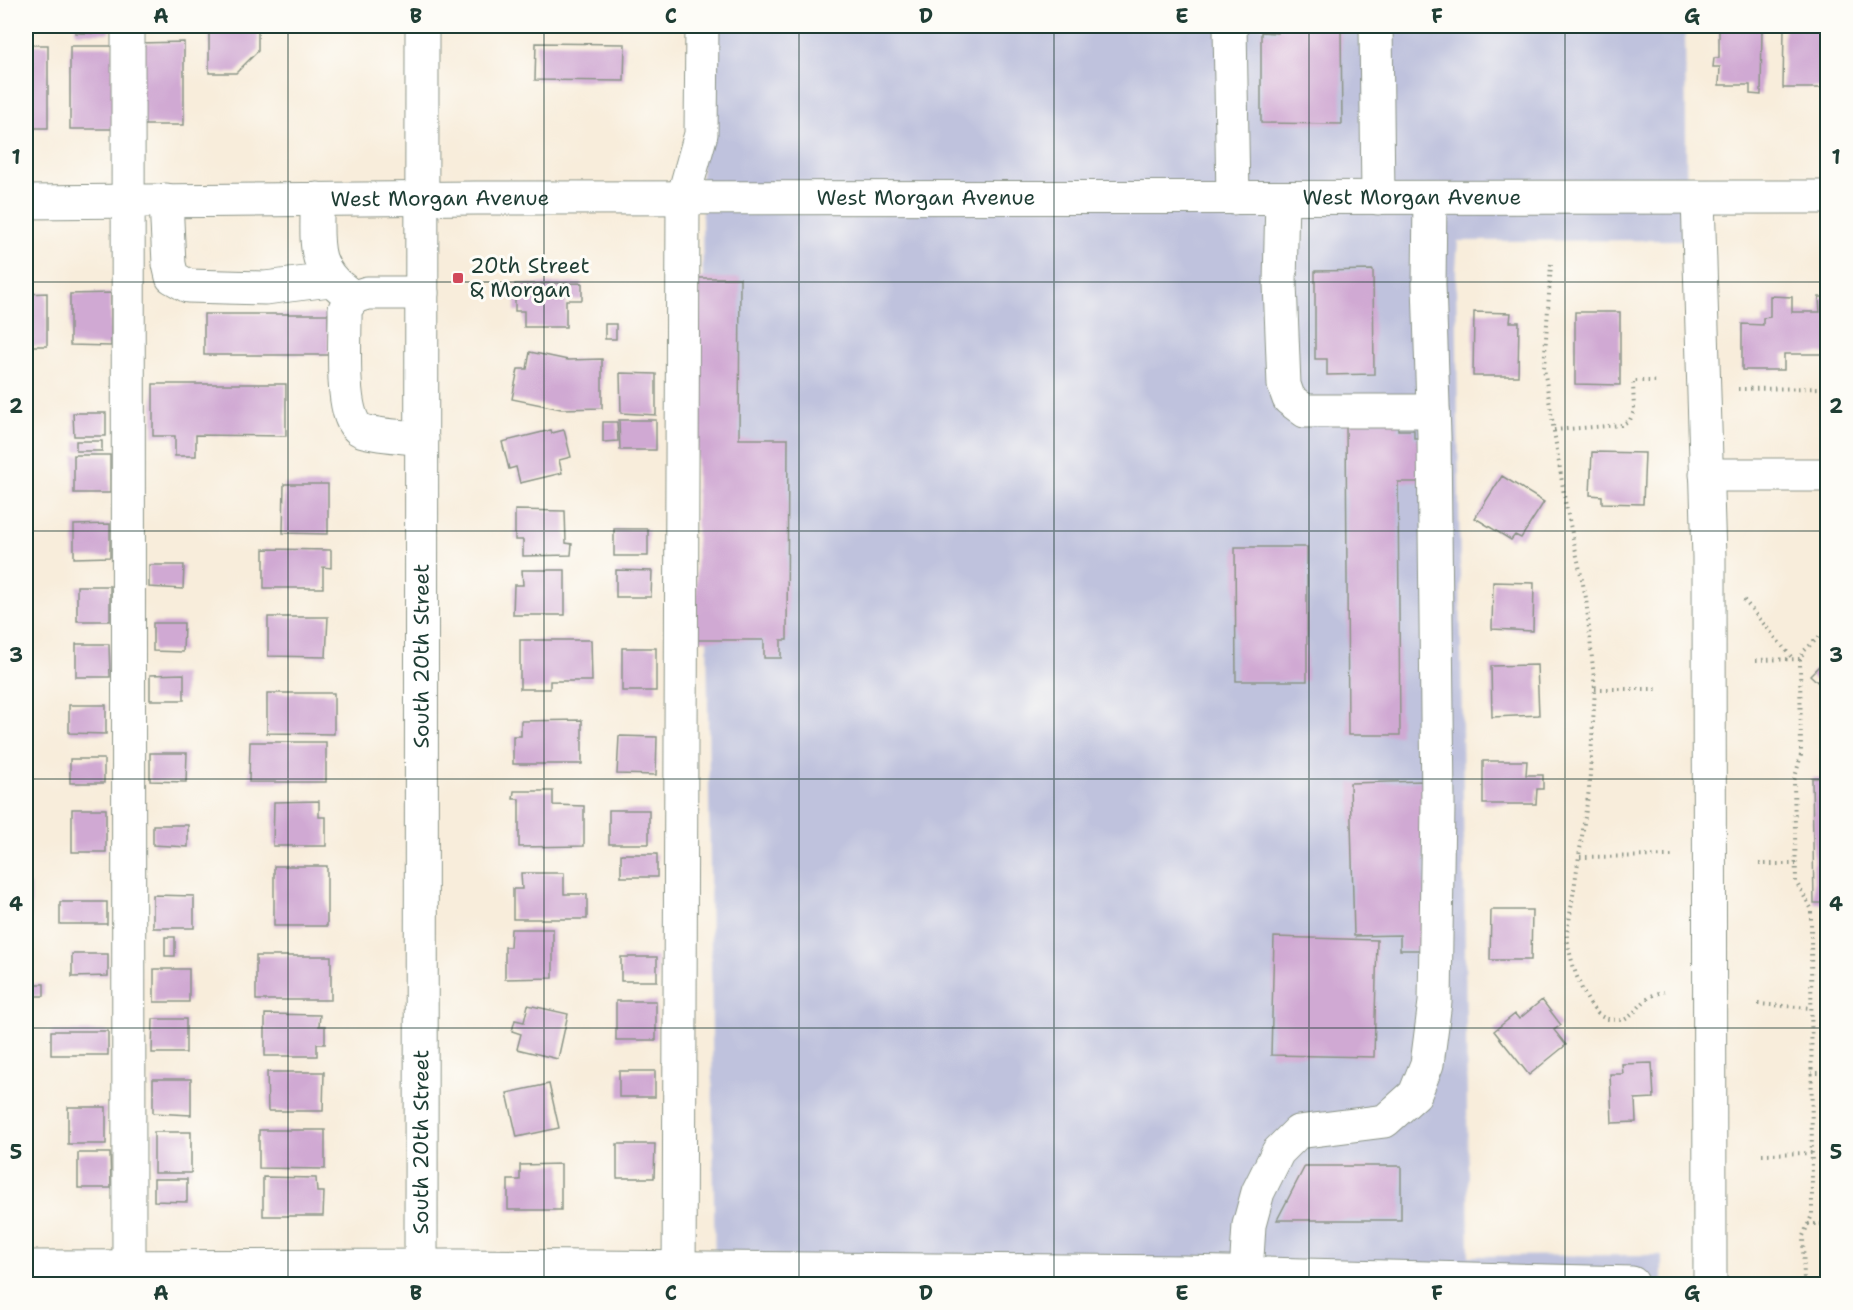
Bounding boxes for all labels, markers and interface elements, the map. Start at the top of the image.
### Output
text: A [153,3,169,29]
text: B [410,3,422,29]
text: C [665,3,677,29]
text: D [919,3,933,29]
text: E [1175,3,1189,29]
text: F [1431,3,1443,29]
text: G [1684,3,1700,29]
text: 1 [11,144,21,170]
text: 1 [1831,144,1841,170]
street label: West Morgan Avenue [1303,183,1521,211]
street label: West Morgan Avenue [330,184,549,213]
street label: West Morgan Avenue [817,184,1035,212]
place label: 20th Street & Morgan [470,252,590,304]
marker: 20th Street & Morgan [451,271,465,285]
text: 2 [9,393,23,419]
text: 2 [1829,393,1843,419]
street label: South 20th Street [407,564,436,748]
text: 3 [9,642,23,668]
text: 3 [1829,642,1843,668]
text: 4 [9,891,23,917]
text: 4 [1829,891,1843,917]
street label: South 20th Street [407,1050,435,1234]
text: 5 [10,1139,22,1165]
text: 5 [1830,1139,1842,1165]
text: A [153,1280,169,1306]
text: B [410,1280,422,1306]
text: C [665,1280,677,1306]
text: D [919,1280,933,1306]
text: E [1175,1280,1189,1306]
text: F [1431,1280,1443,1306]
text: G [1684,1280,1700,1306]

